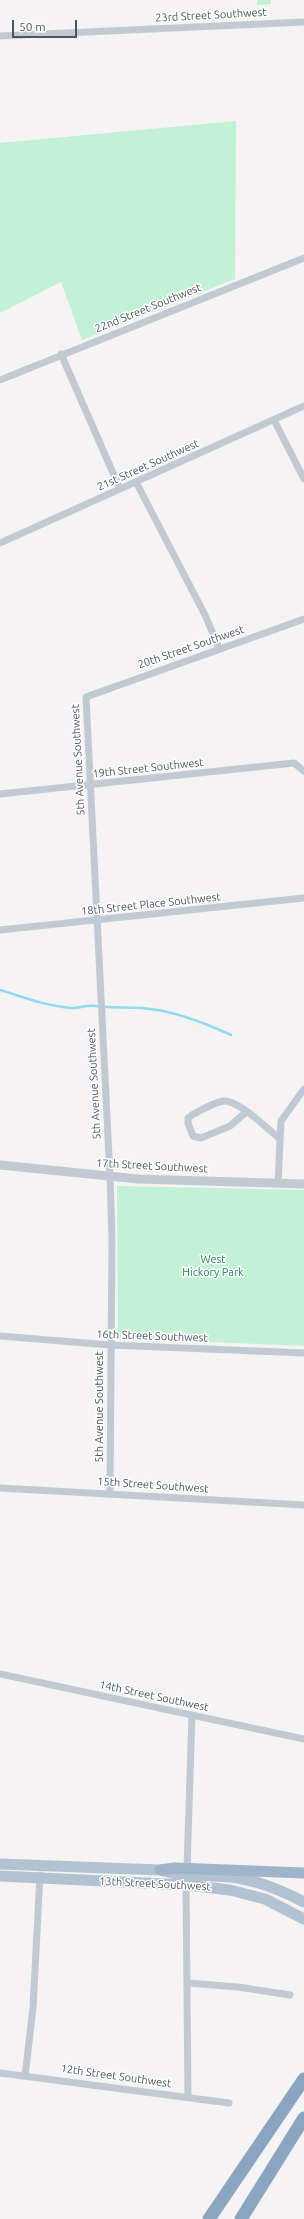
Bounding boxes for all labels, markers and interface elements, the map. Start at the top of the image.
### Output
street label: 23rd Street Southwest [155,5,267,25]
scale bar [14,12,79,38]
text: 50 m [19,20,46,33]
street label: 22nd Street Southwest [93,281,203,335]
street label: 21st Street Southwest [95,437,201,493]
street label: 20th Street Southwest [136,623,246,671]
street label: 5th Avenue Southwest [68,704,88,816]
street label: 19th Street Southwest [92,756,204,780]
street label: 18th Street Place Southwest [81,890,221,918]
street label: 5th Avenue Southwest [84,1028,104,1140]
street label: 17th Street Southwest [96,1156,208,1176]
park label: West Hickory Park [182,1252,244,1278]
street label: 16th Street Southwest [96,1327,208,1345]
street label: 5th Avenue Southwest [92,1351,106,1463]
street label: 15th Street Southwest [97,1475,209,1495]
street label: 14th Street Southwest [98,1678,210,1714]
street label: 13th Street Southwest [99,1874,211,1894]
street label: 12th Street Southwest [60,2062,172,2090]

